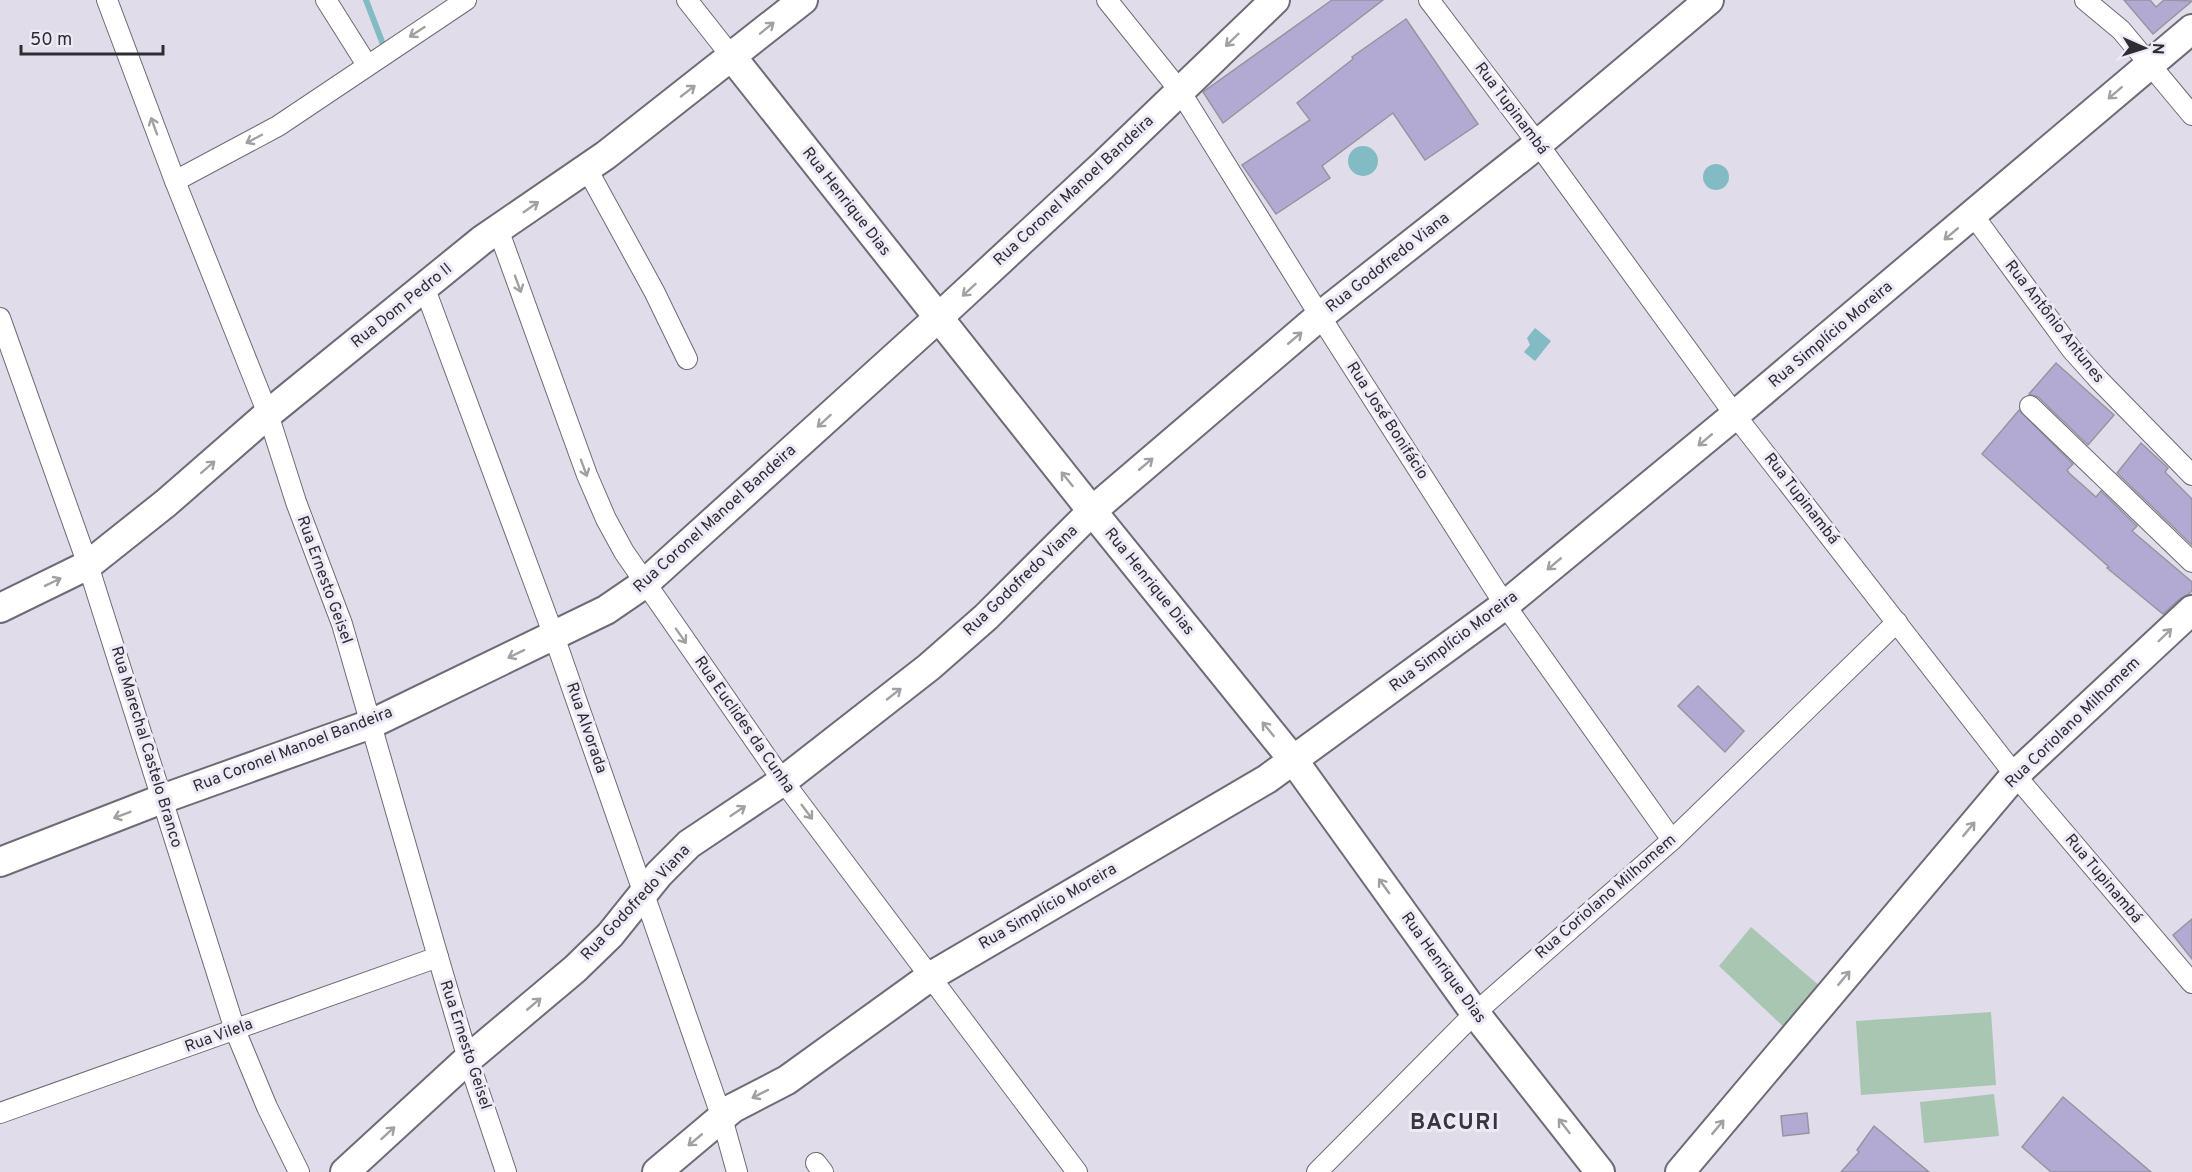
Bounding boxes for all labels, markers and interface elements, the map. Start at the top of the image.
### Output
scale bar [21,18,164,56]
north arrow [2114,18,2174,78]
one-way arrow [759,22,775,35]
one-way arrow [409,27,426,39]
text: 50 m [30,29,72,52]
one-way arrow [1225,33,1240,48]
text: N [2147,42,2167,55]
street label: Rua Tupinambá [1470,59,1552,159]
one-way arrow [679,85,695,98]
one-way arrow [2107,87,2123,100]
street label: Rua Coronel Manoel Bandeira [990,111,1158,271]
one-way arrow [148,117,159,136]
one-way arrow [245,134,263,145]
street label: Rua Henrique Dias [797,144,895,260]
one-way arrow [522,201,538,213]
street label: Rua Godofredo Viana [1322,209,1454,317]
one-way arrow [1944,227,1959,241]
street label: Rua Antônio Antunes [2000,257,2108,387]
street label: Rua Dom Pedro II [347,259,457,353]
one-way arrow [514,275,525,293]
street label: Rua Simplício Moreira [1765,277,1897,393]
one-way arrow [961,283,976,297]
one-way arrow [1287,331,1302,345]
street label: Rua José Bonifácio [1342,358,1433,484]
one-way arrow [817,414,832,428]
one-way arrow [1698,433,1713,447]
street label: Rua Coronel Manoel Bandeira [630,441,800,597]
street label: Rua Tupinambá [1759,449,1843,549]
one-way arrow [1138,457,1153,471]
one-way arrow [580,458,591,477]
one-way arrow [200,460,216,474]
one-way arrow [1060,472,1073,488]
street label: Rua Ernesto Geisel [292,513,356,647]
street label: Rua Godofredo Viana [960,521,1082,641]
street label: Rua Henrique Dias [1100,524,1198,640]
one-way arrow [1546,558,1562,571]
one-way arrow [43,576,61,588]
street label: Rua Simplício Moreira [1386,587,1522,697]
one-way arrow [675,628,687,644]
one-way arrow [2158,628,2173,643]
street label: Rua Marechal Castelo Branco [106,644,186,850]
one-way arrow [507,649,525,660]
street label: Rua Euclides da Cunha [689,653,799,797]
street label: Rua Coriolano Milhomem [2001,653,2145,793]
street label: Rua Alvorada [561,680,611,776]
one-way arrow [885,688,901,701]
street label: Rua Coronel Manoel Bandeira [190,703,396,797]
one-way arrow [1262,721,1275,737]
one-way arrow [800,804,813,820]
one-way arrow [729,805,746,817]
one-way arrow [113,810,132,821]
one-way arrow [1963,821,1976,837]
street label: Rua Coriolano Milhomem [1531,830,1681,964]
street label: Rua Tupinambá [2060,830,2146,928]
street label: Rua Godofredo Viana [577,841,695,965]
street label: Rua Simplício Moreira [976,859,1120,955]
one-way arrow [1378,879,1390,895]
street label: Rua Henrique Dias [1396,909,1490,1027]
one-way arrow [1837,970,1850,986]
street label: Rua Ernesto Geisel [435,978,495,1112]
one-way arrow [526,997,542,1010]
street label: Rua Vilela [182,1014,256,1058]
one-way arrow [752,1089,770,1100]
district label: BACURI [1410,1110,1500,1137]
one-way arrow [1558,1118,1571,1134]
one-way arrow [1711,1120,1725,1135]
one-way arrow [380,1126,395,1140]
one-way arrow [687,1134,703,1147]

